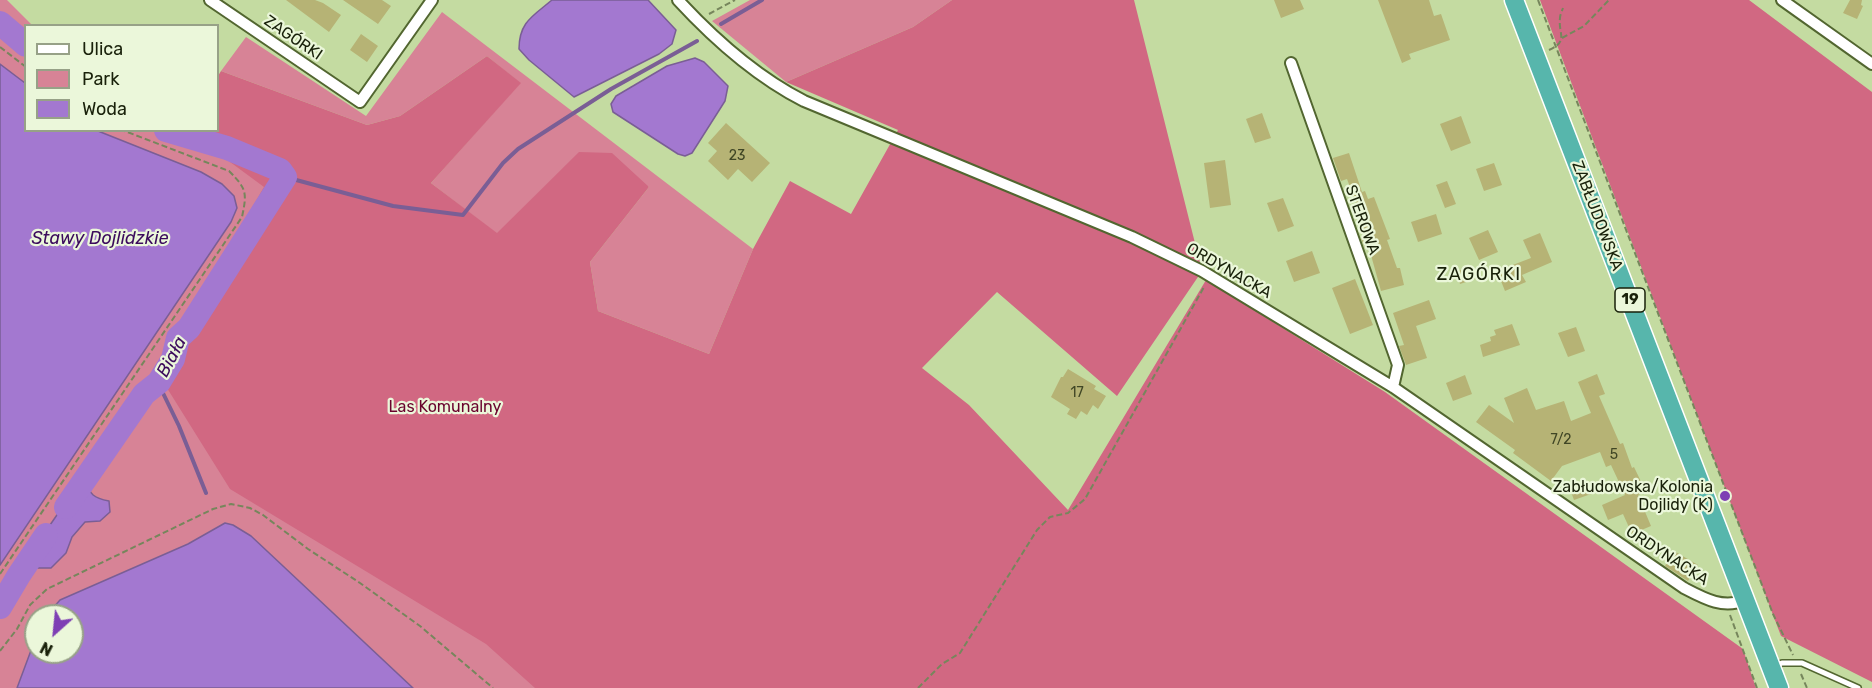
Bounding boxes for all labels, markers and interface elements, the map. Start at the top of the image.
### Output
street label: ZAGÓRKI [260,12,326,64]
legend [24,24,219,132]
text: Ulica [82,38,123,60]
text: Park [82,68,119,90]
text: Woda [82,98,127,120]
house number: 23 [729,148,745,164]
street label: ZABŁUDOWSKA [1567,159,1627,273]
street label: STEROWA [1340,182,1384,258]
water label: Stawy Dojlidzkie [31,228,169,250]
street label: ORDYNACKA [1183,239,1275,303]
district label: ZAGÓRKI [1436,264,1522,286]
road number: 19 [1615,288,1645,312]
water label: Biała [152,333,192,381]
house number: 17 [1070,385,1084,401]
park label: Las Komunalny [389,397,501,417]
house number: 7/2 [1550,432,1572,448]
house number: 5 [1610,447,1618,463]
place label: Zabłudowska/Kolonia Dojlidy (K) [1553,477,1713,515]
marker: Zabłudowska/Kolonia Dojlidy (K) [1718,489,1732,503]
street label: ORDYNACKA [1622,522,1712,590]
north arrow [24,604,84,664]
text: N [37,638,56,660]

